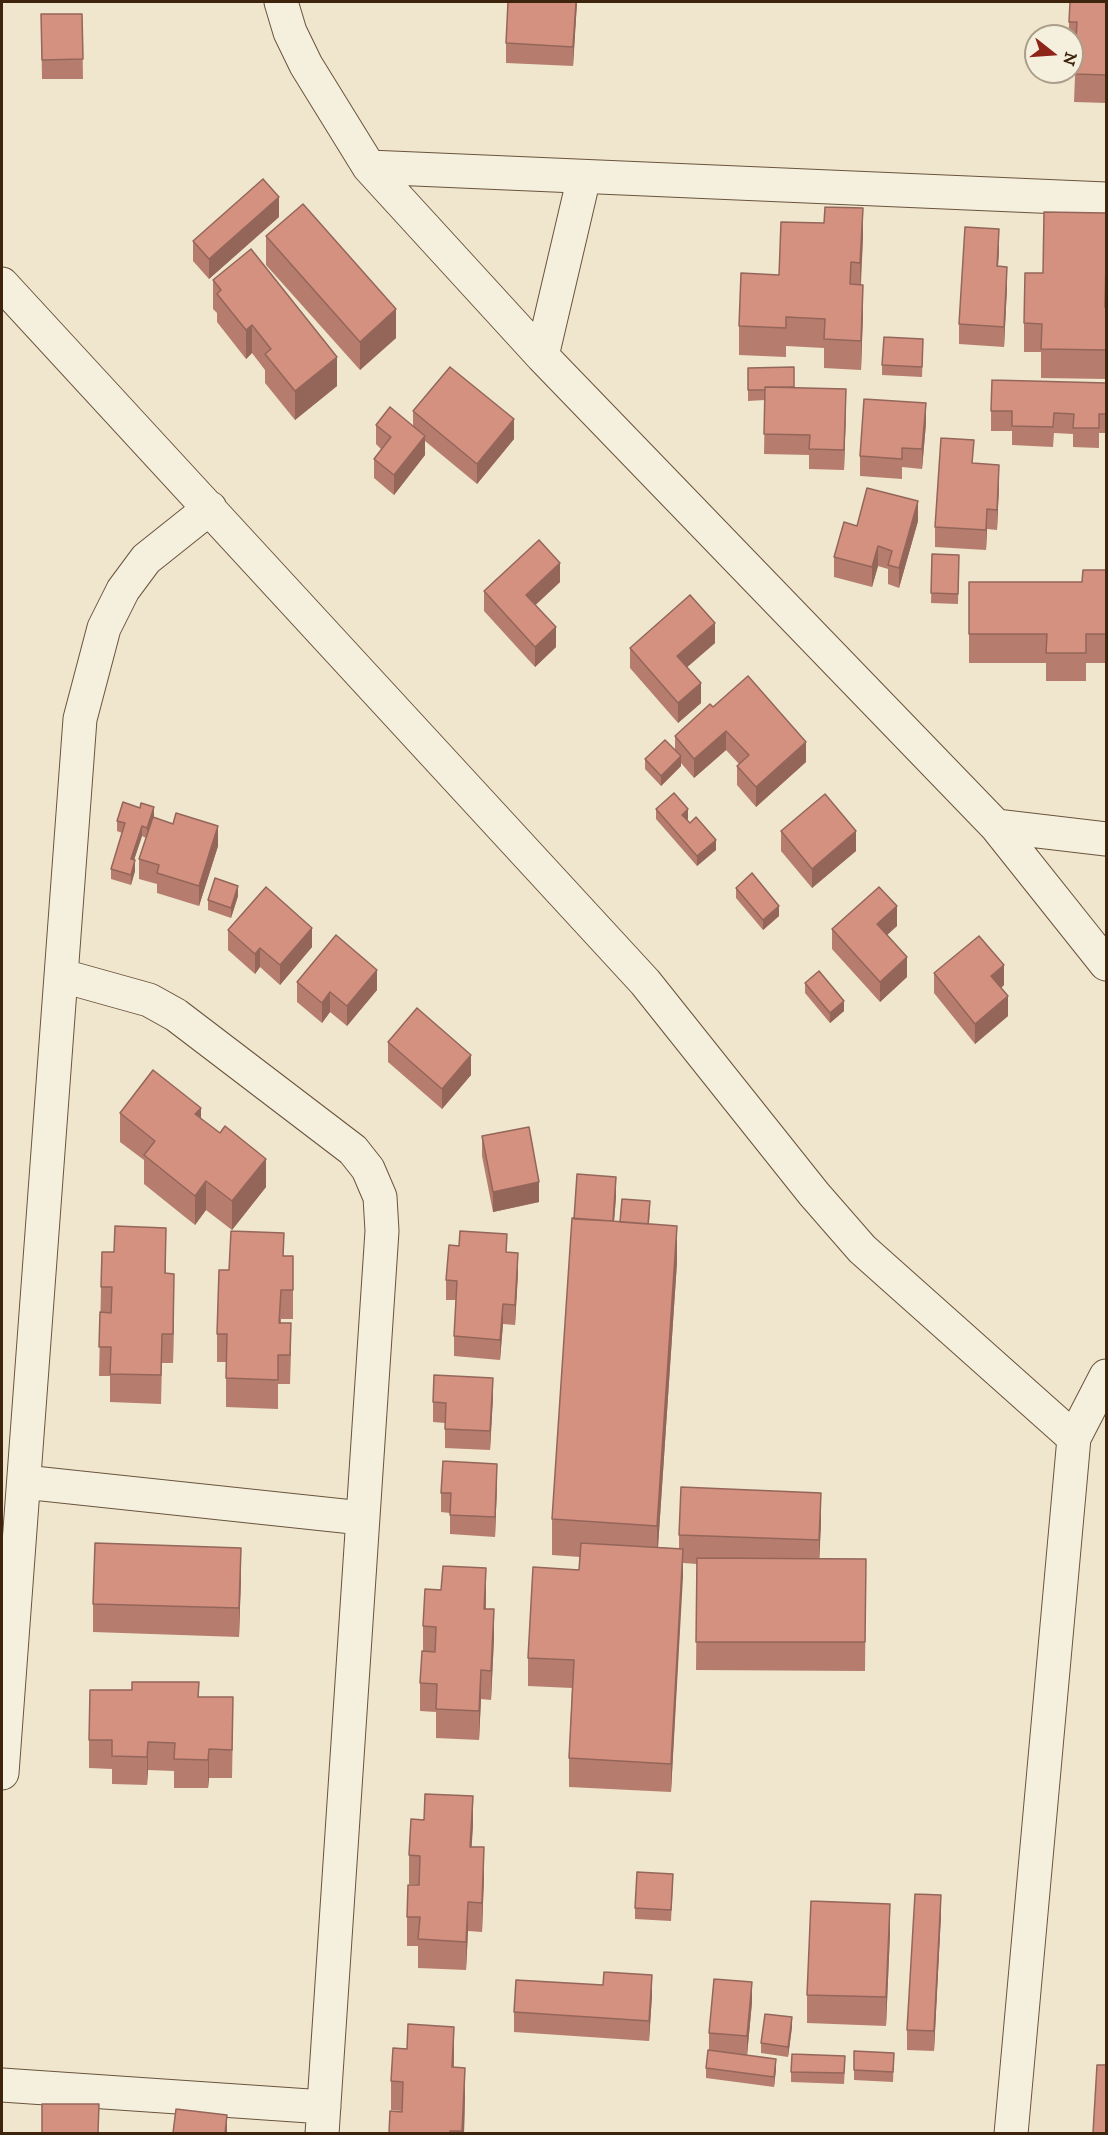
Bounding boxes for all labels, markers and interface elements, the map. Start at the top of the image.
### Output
north arrow [1024,24,1084,84]
text: N [1058,49,1081,68]

